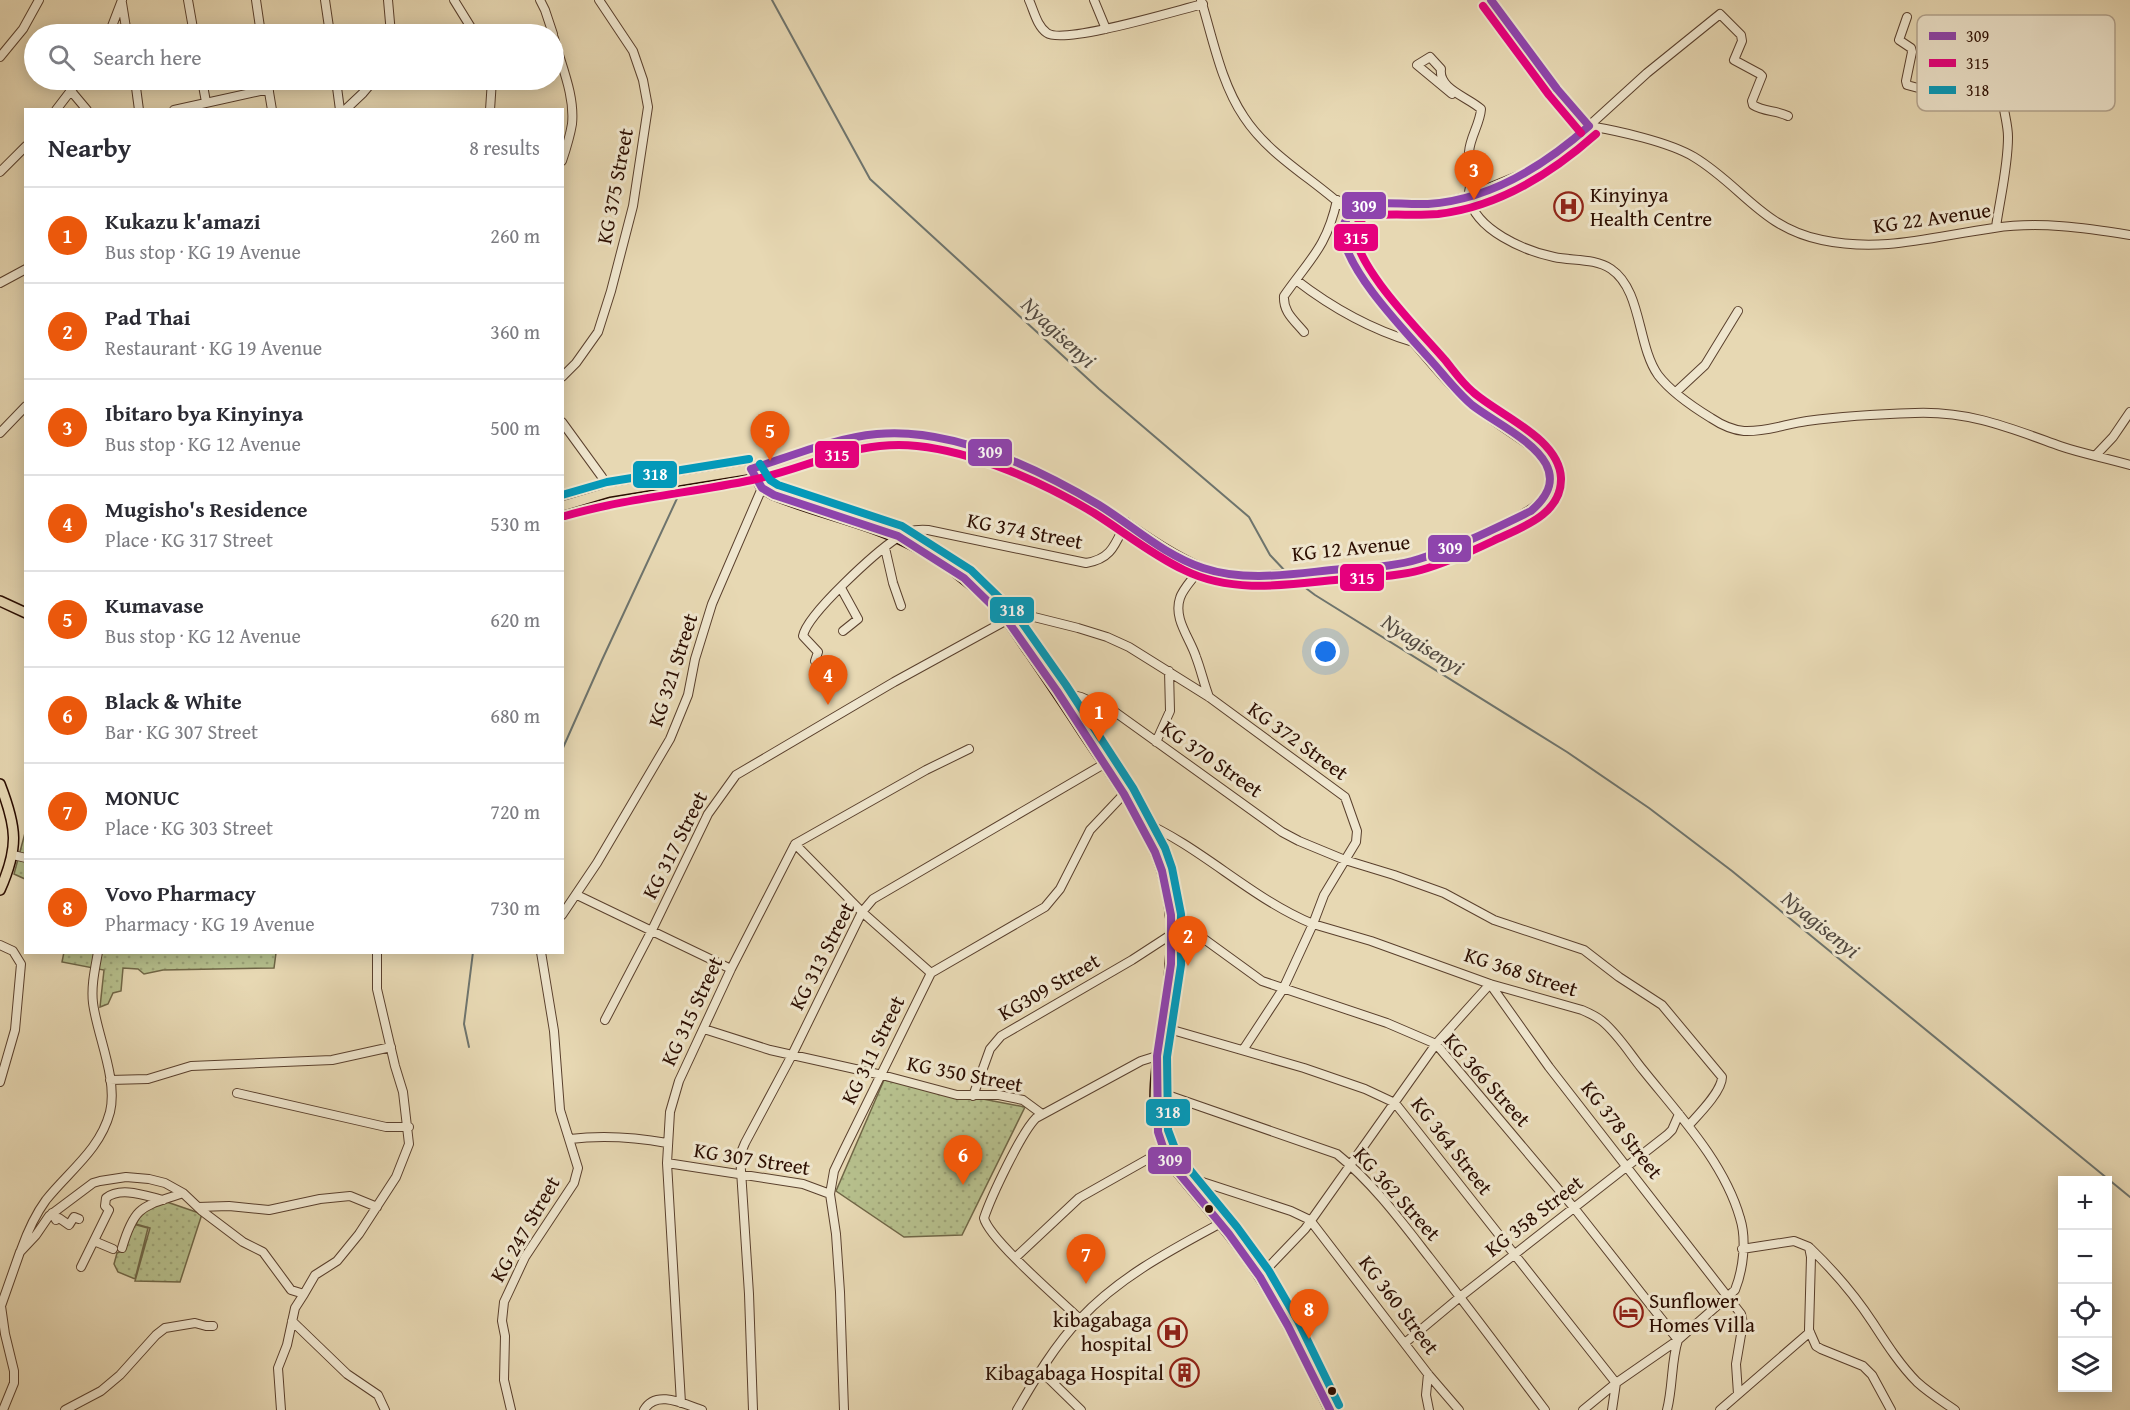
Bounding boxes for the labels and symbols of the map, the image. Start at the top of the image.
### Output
legend [1917,15,2115,111]
text: 309 [1966,24,1989,48]
text: 315 [1966,51,1989,75]
text: 318 [1966,78,1989,102]
street label: KG 375 Street [588,125,641,247]
pin: 3 [1454,150,1494,200]
place label: Kinyinya Health Centre [1590,179,1712,234]
line badge: 309 [1341,191,1387,220]
hospital icon: Kinyinya Health Centre [1553,191,1585,223]
text: 309 [1352,194,1376,218]
street label: KG 22 Avenue [1871,194,1993,241]
line badge: 315 [1333,223,1379,252]
text: 315 [1344,226,1368,250]
water label: Nyagisenyi [1014,288,1104,375]
pin: 5 [750,412,790,461]
line badge: 309 [967,438,1013,467]
line badge: 315 [814,440,860,469]
text: 309 [978,440,1002,464]
text: 315 [825,443,849,467]
line badge: 318 [632,460,678,489]
text: 318 [643,462,667,486]
street label: KG 374 Street [964,504,1086,557]
street label: KG 12 Avenue [1290,526,1412,569]
line badge: 309 [1427,534,1472,563]
text: 309 [1438,536,1462,560]
line badge: 315 [1339,563,1385,592]
text: 315 [1350,566,1374,590]
line badge: 318 [989,596,1035,624]
text: 318 [1000,598,1024,622]
water label: Nyagisenyi [1375,605,1471,683]
street label: KG 321 Street [640,609,706,731]
your location [1311,637,1340,666]
pin: 4 [808,656,848,705]
pin: 1 [1080,692,1118,742]
street label: KG 372 Street [1242,694,1355,788]
street label: KG 370 Street [1155,712,1270,805]
street label: KG 317 Street [634,785,715,904]
water label: Nyagisenyi [1774,882,1867,966]
street label: KG 313 Street [781,896,862,1015]
pin: 2 [1168,916,1208,966]
street label: KG 368 Street [1460,939,1582,1005]
street label: KG309 Street [992,945,1106,1028]
street label: KG 315 Street [653,950,731,1071]
street label: KG 311 Street [833,990,912,1109]
street label: KG 366 Street [1437,1026,1539,1134]
street label: KG 350 Street [904,1047,1026,1100]
street label: KG 378 Street [1574,1074,1671,1186]
street label: KG 364 Street [1404,1090,1501,1202]
line badge: 318 [1145,1098,1191,1127]
text: 318 [1156,1100,1180,1124]
street label: KG 307 Street [692,1134,813,1183]
pin: 6 [944,1136,982,1185]
street label: KG 362 Street [1347,1140,1449,1248]
line badge: 309 [1147,1146,1192,1175]
text: 309 [1158,1148,1182,1172]
street label: KG 358 Street [1478,1167,1590,1264]
street label: KG 247 Street [482,1170,568,1287]
unlabelled marker [1203,1203,1215,1215]
pin: 7 [1066,1234,1106,1284]
street label: KG 360 Street [1352,1248,1447,1361]
place label: Sunflower Homes Villa [1649,1285,1755,1340]
pin: 8 [1290,1290,1328,1339]
hotel icon: Sunflower Homes Villa [1612,1297,1644,1329]
place label: kibagabaga hospital [1053,1304,1152,1359]
hospital icon: kibagabaga hospital [1157,1316,1189,1348]
place label: Kibagabaga Hospital [985,1357,1164,1388]
building icon: Kibagabaga Hospital [1169,1357,1201,1389]
unlabelled marker [1326,1385,1338,1397]

